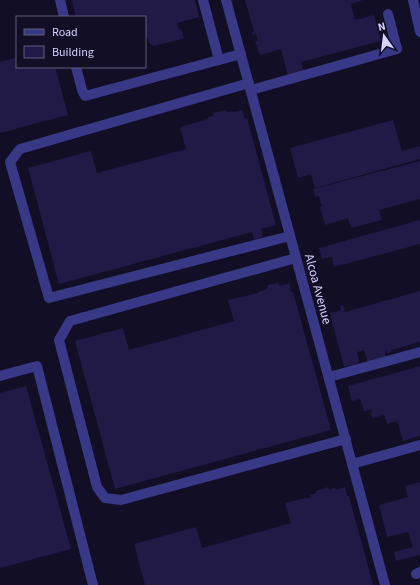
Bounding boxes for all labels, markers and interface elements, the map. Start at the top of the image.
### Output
legend [16,16,146,68]
north arrow [364,16,404,56]
text: N [376,19,387,35]
text: Road [52,24,78,41]
text: Building [52,44,94,61]
street label: Alcoa Avenue [300,252,336,326]

